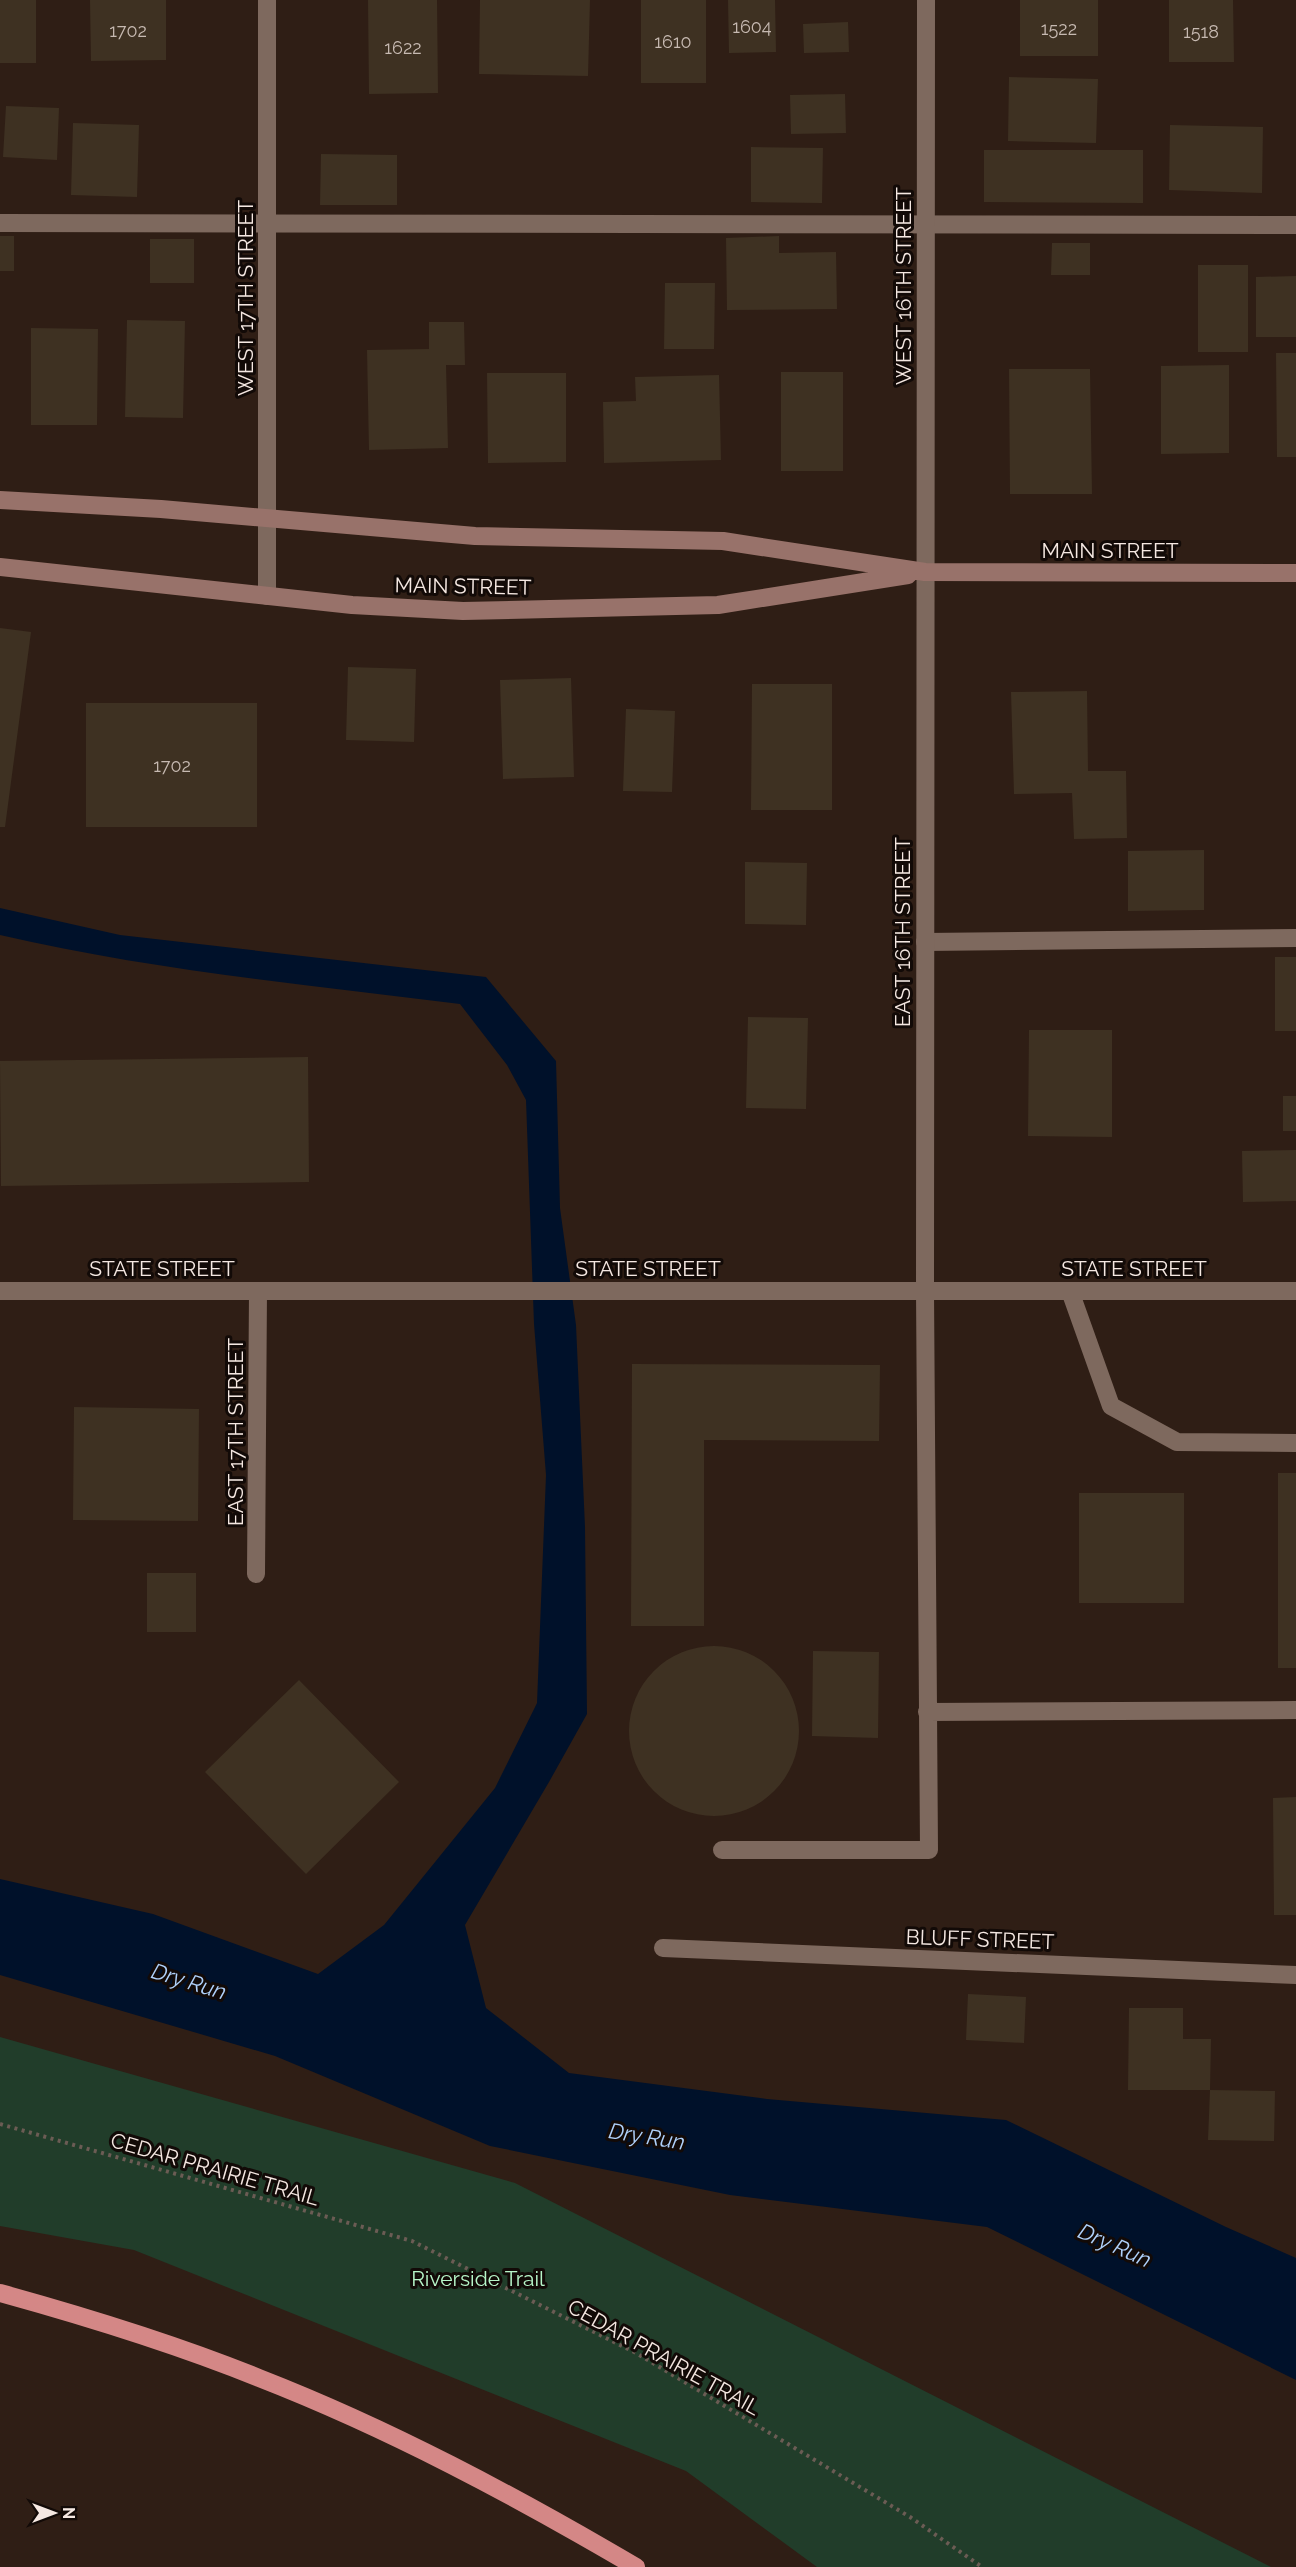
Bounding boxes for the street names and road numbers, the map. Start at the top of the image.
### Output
street label: WEST 16TH STREET [891,187,916,385]
street label: WEST 17TH STREET [233,200,258,396]
street label: MAIN STREET [1041,538,1179,563]
street label: MAIN STREET [394,572,532,600]
street label: EAST 16TH STREET [890,837,915,1027]
street label: STATE STREET [89,1256,235,1281]
street label: STATE STREET [575,1256,721,1281]
street label: STATE STREET [1061,1256,1207,1281]
street label: EAST 17TH STREET [223,1338,248,1526]
street label: BLUFF STREET [905,1924,1055,1954]
street label: CEDAR PRAIRIE TRAIL [108,2127,322,2211]
street label: CEDAR PRAIRIE TRAIL [564,2294,764,2420]

